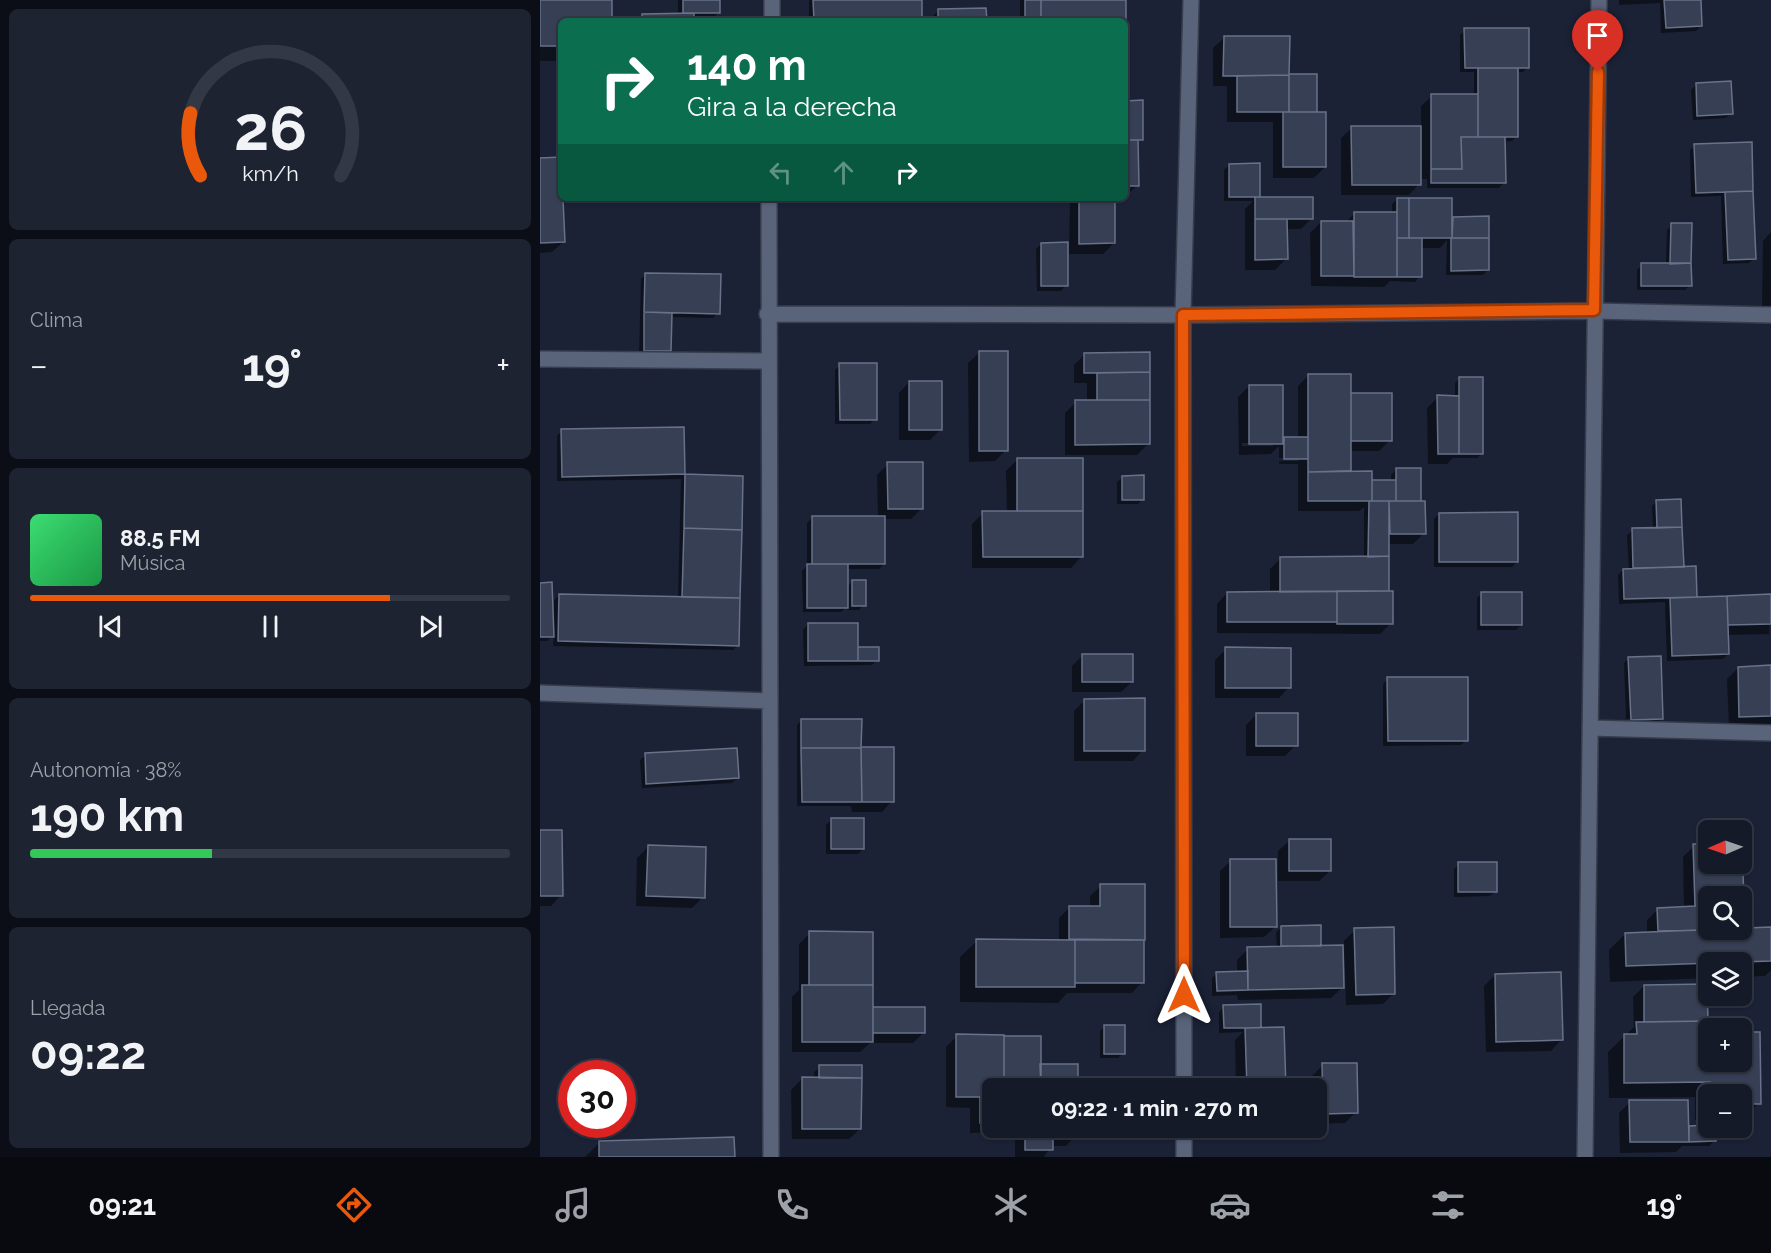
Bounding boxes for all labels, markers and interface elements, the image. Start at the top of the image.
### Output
pin [1572,10,1623,72]
icon: arrive [1581,19,1614,52]
text: 140 m [687,41,807,90]
icon: right [588,42,666,120]
text: 26 [233,91,307,165]
text: Gira a la derecha [687,91,897,122]
icon: left [764,156,797,189]
icon: ahead [827,156,860,189]
icon: right [890,156,923,189]
text: km/h [242,162,298,187]
text: Clima [30,308,83,332]
text: 19° [242,339,302,392]
text: − [30,346,48,385]
text: + [496,346,510,385]
text: 88.5 FM [120,525,201,551]
text: Música [120,551,185,575]
icon: previous [94,610,127,643]
icon: pause [254,610,287,643]
icon: next [414,610,447,643]
text: Autonomía · 38% [30,758,182,782]
text: 190 km [30,789,184,842]
north arrow [1698,820,1752,874]
map controls [1698,820,1752,1138]
button: search [1698,886,1752,940]
button: layers [1698,952,1752,1006]
position arrow [1152,963,1216,1027]
text: Llegada [30,996,105,1020]
button: + [1698,1018,1752,1072]
text: 09:22 [30,1027,146,1080]
speed limit sign: 30 [558,1060,636,1138]
button: − [1698,1084,1752,1138]
text: 09:22 · 1 min · 270 m [1051,1095,1258,1121]
icon: directions [333,1184,375,1226]
icon: music [552,1184,594,1226]
icon: phone [771,1184,813,1226]
icon: climate [990,1184,1032,1226]
icon: car [1209,1184,1251,1226]
icon: filters [1427,1184,1469,1226]
text: 09:21 [88,1190,156,1221]
text: 19° [1646,1190,1682,1221]

